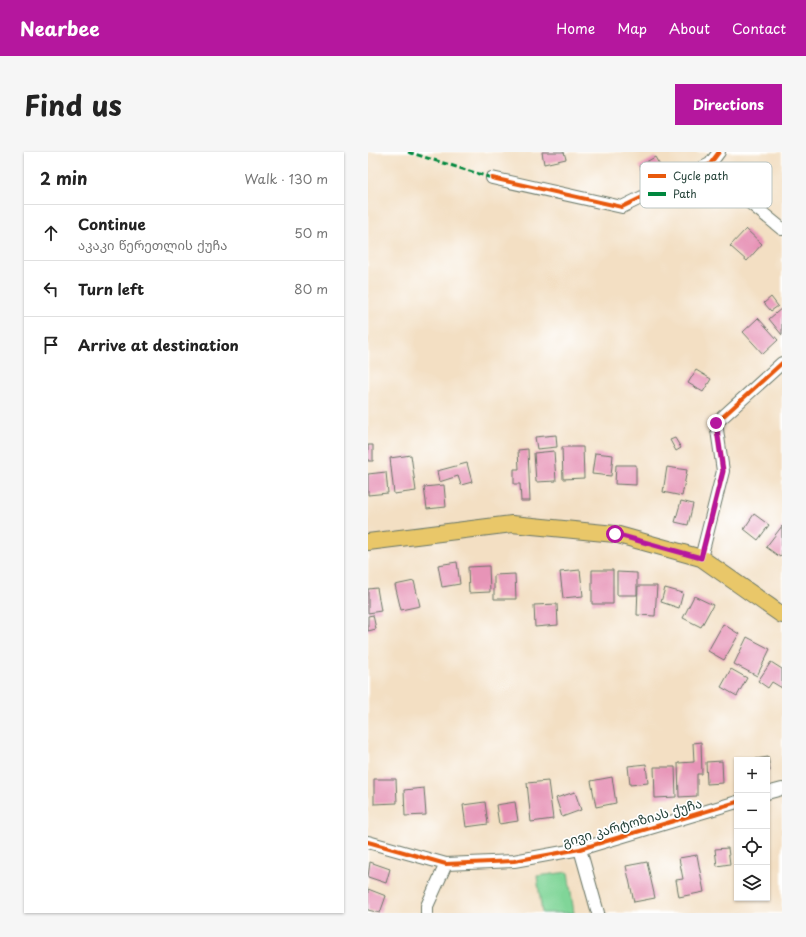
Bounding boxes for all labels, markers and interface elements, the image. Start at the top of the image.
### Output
text: Nearbee [20,14,100,42]
text: Home [556,18,595,39]
text: Map [617,18,647,39]
text: About [669,18,710,39]
text: Contact [732,18,786,39]
text: Find us [24,83,122,126]
button: Directions [675,84,782,125]
legend [640,162,772,208]
text: 2 min [40,165,87,191]
text: Cycle path [673,167,728,184]
text: Walk · 130 m [245,169,328,188]
text: Path [673,185,697,202]
text: Continue [78,212,146,235]
icon: ahead [40,222,62,244]
text: 50 m [294,223,328,242]
text: აკაკი წერეთლის ქუჩა [78,235,227,254]
text: Turn left [78,277,144,300]
icon: left [40,278,62,300]
text: 80 m [294,279,328,298]
text: Arrive at destination [78,333,239,356]
icon: arrive [40,334,62,356]
route end [707,414,725,432]
route start [606,525,624,543]
map controls [734,757,770,901]
button: + [734,757,770,793]
street label: გივი კარტოზიას ქუჩა [560,793,704,851]
button: − [734,793,770,829]
button: locate [734,829,770,865]
button: layers [734,865,770,901]

